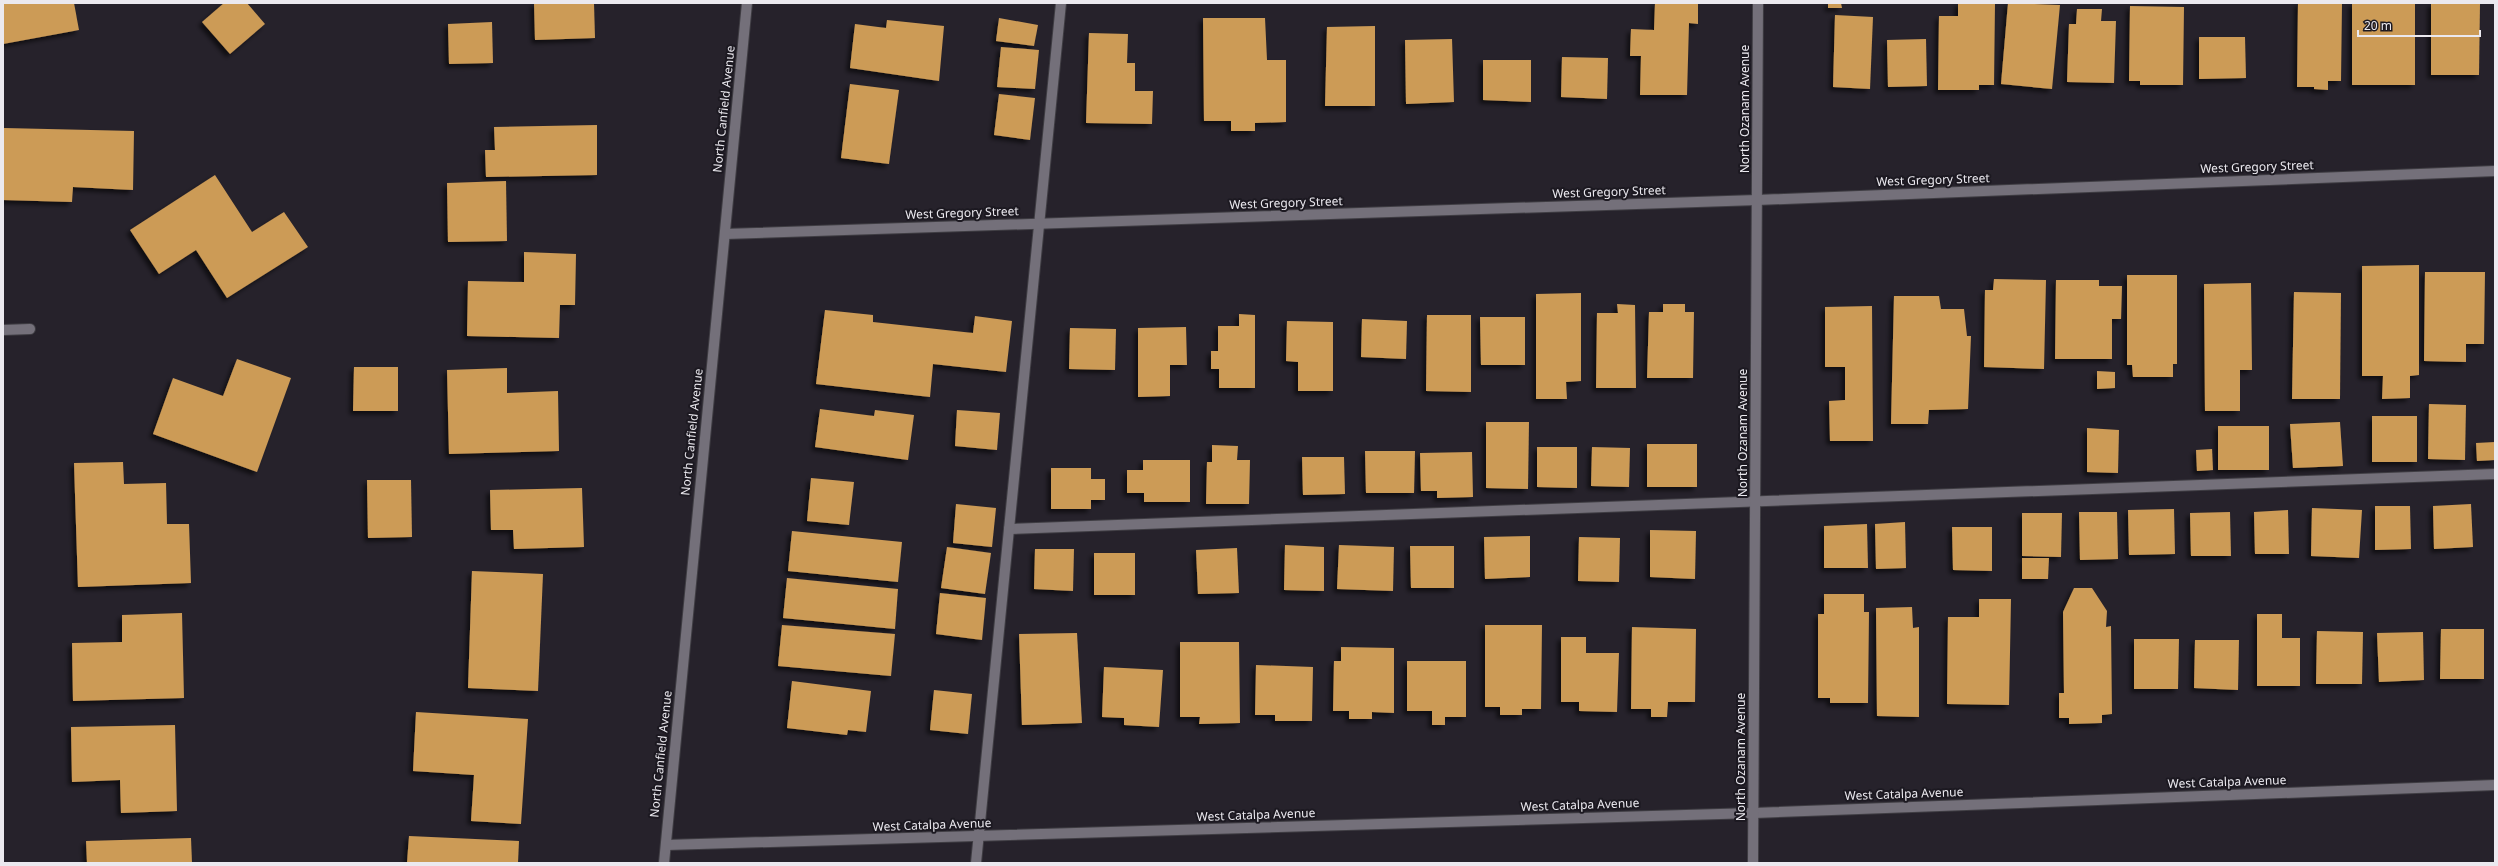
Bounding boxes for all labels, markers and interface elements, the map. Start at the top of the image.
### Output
scale bar [2358,12,2480,38]
text: 20 m [2364,17,2392,34]
street label: North Canfield Avenue [708,44,739,173]
street label: North Ozanam Avenue [1736,44,1753,173]
street label: West Gregory Street [2200,156,2315,177]
street label: West Gregory Street [1876,169,1991,190]
street label: West Gregory Street [1552,181,1667,202]
street label: West Gregory Street [1229,192,1344,213]
street label: West Gregory Street [905,202,1020,223]
street label: North Canfield Avenue [676,367,707,496]
street label: North Ozanam Avenue [1734,368,1751,497]
street label: North Canfield Avenue [645,689,676,818]
street label: North Ozanam Avenue [1732,692,1749,821]
street label: West Catalpa Avenue [2167,771,2287,792]
street label: West Catalpa Avenue [1844,783,1964,804]
street label: West Catalpa Avenue [1520,794,1640,815]
street label: West Catalpa Avenue [1196,804,1316,825]
street label: West Catalpa Avenue [872,814,992,835]

